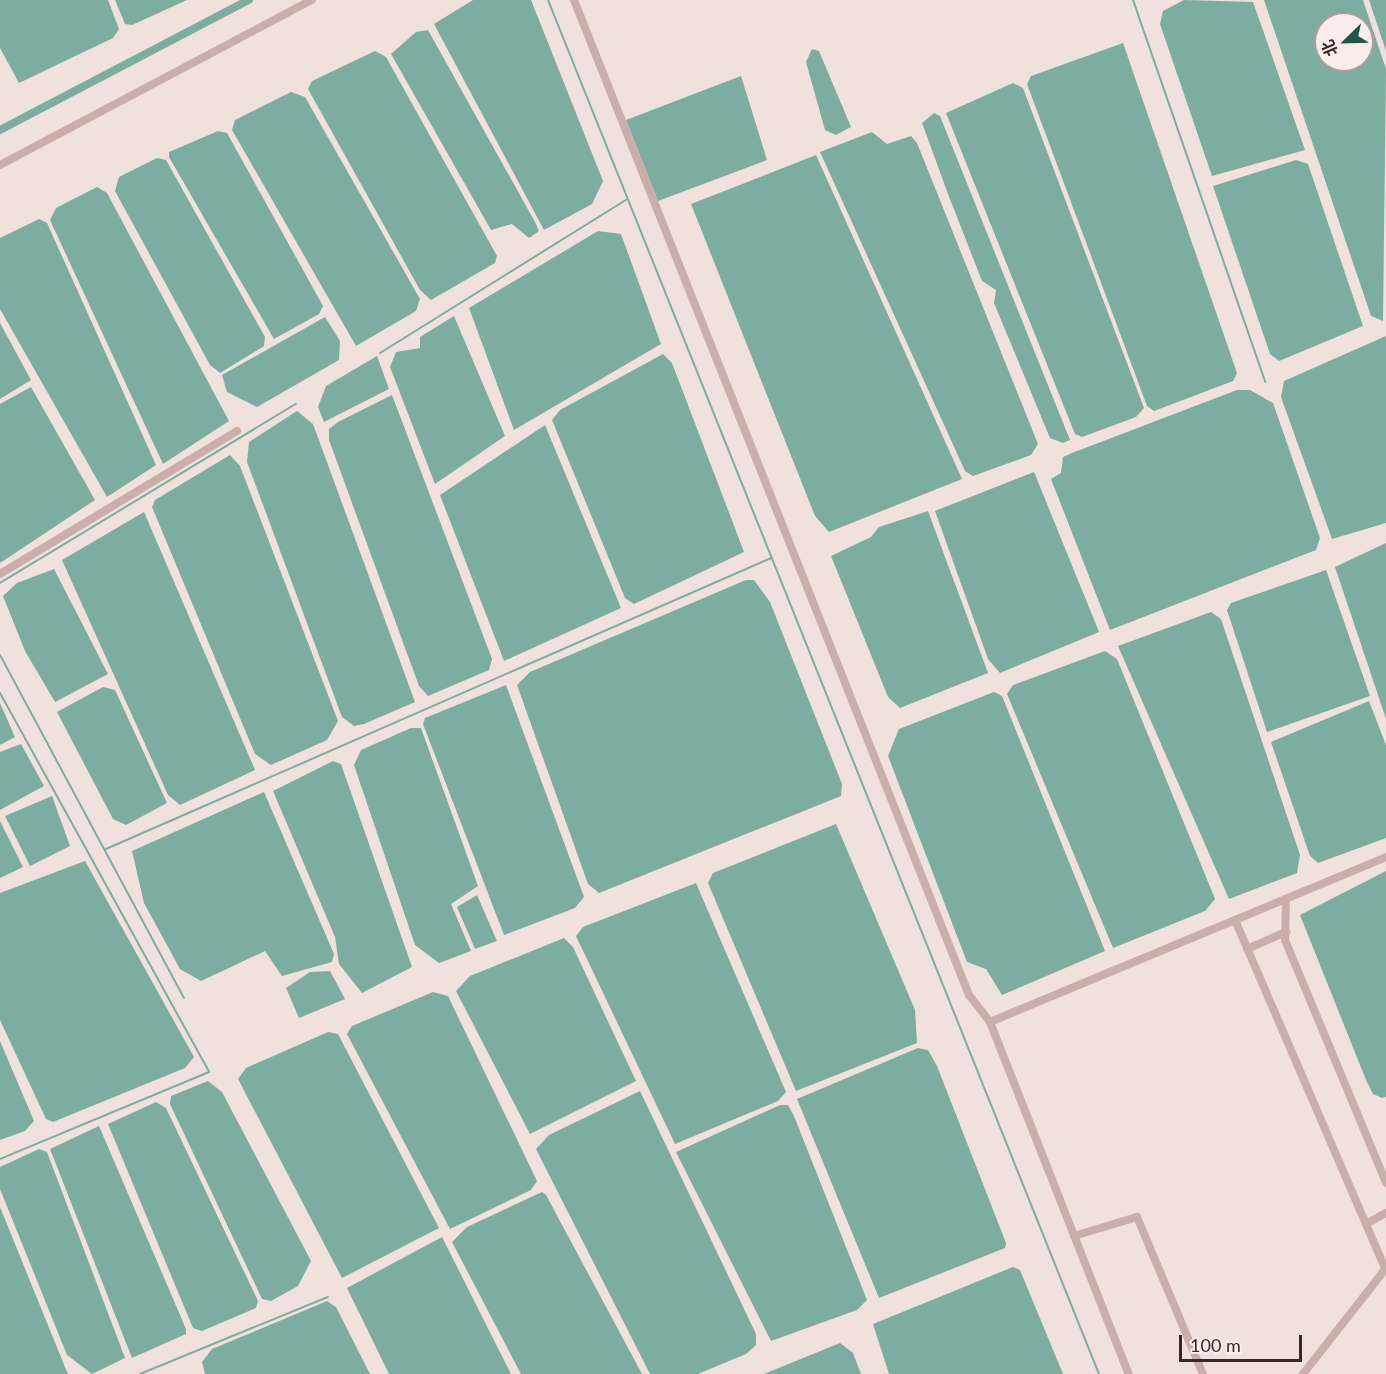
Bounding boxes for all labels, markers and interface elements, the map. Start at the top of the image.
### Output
north arrow [1314,12,1374,72]
text: 北 [1317,37,1341,60]
scale bar [1182,1323,1305,1361]
text: 100 m [1190,1334,1241,1356]

